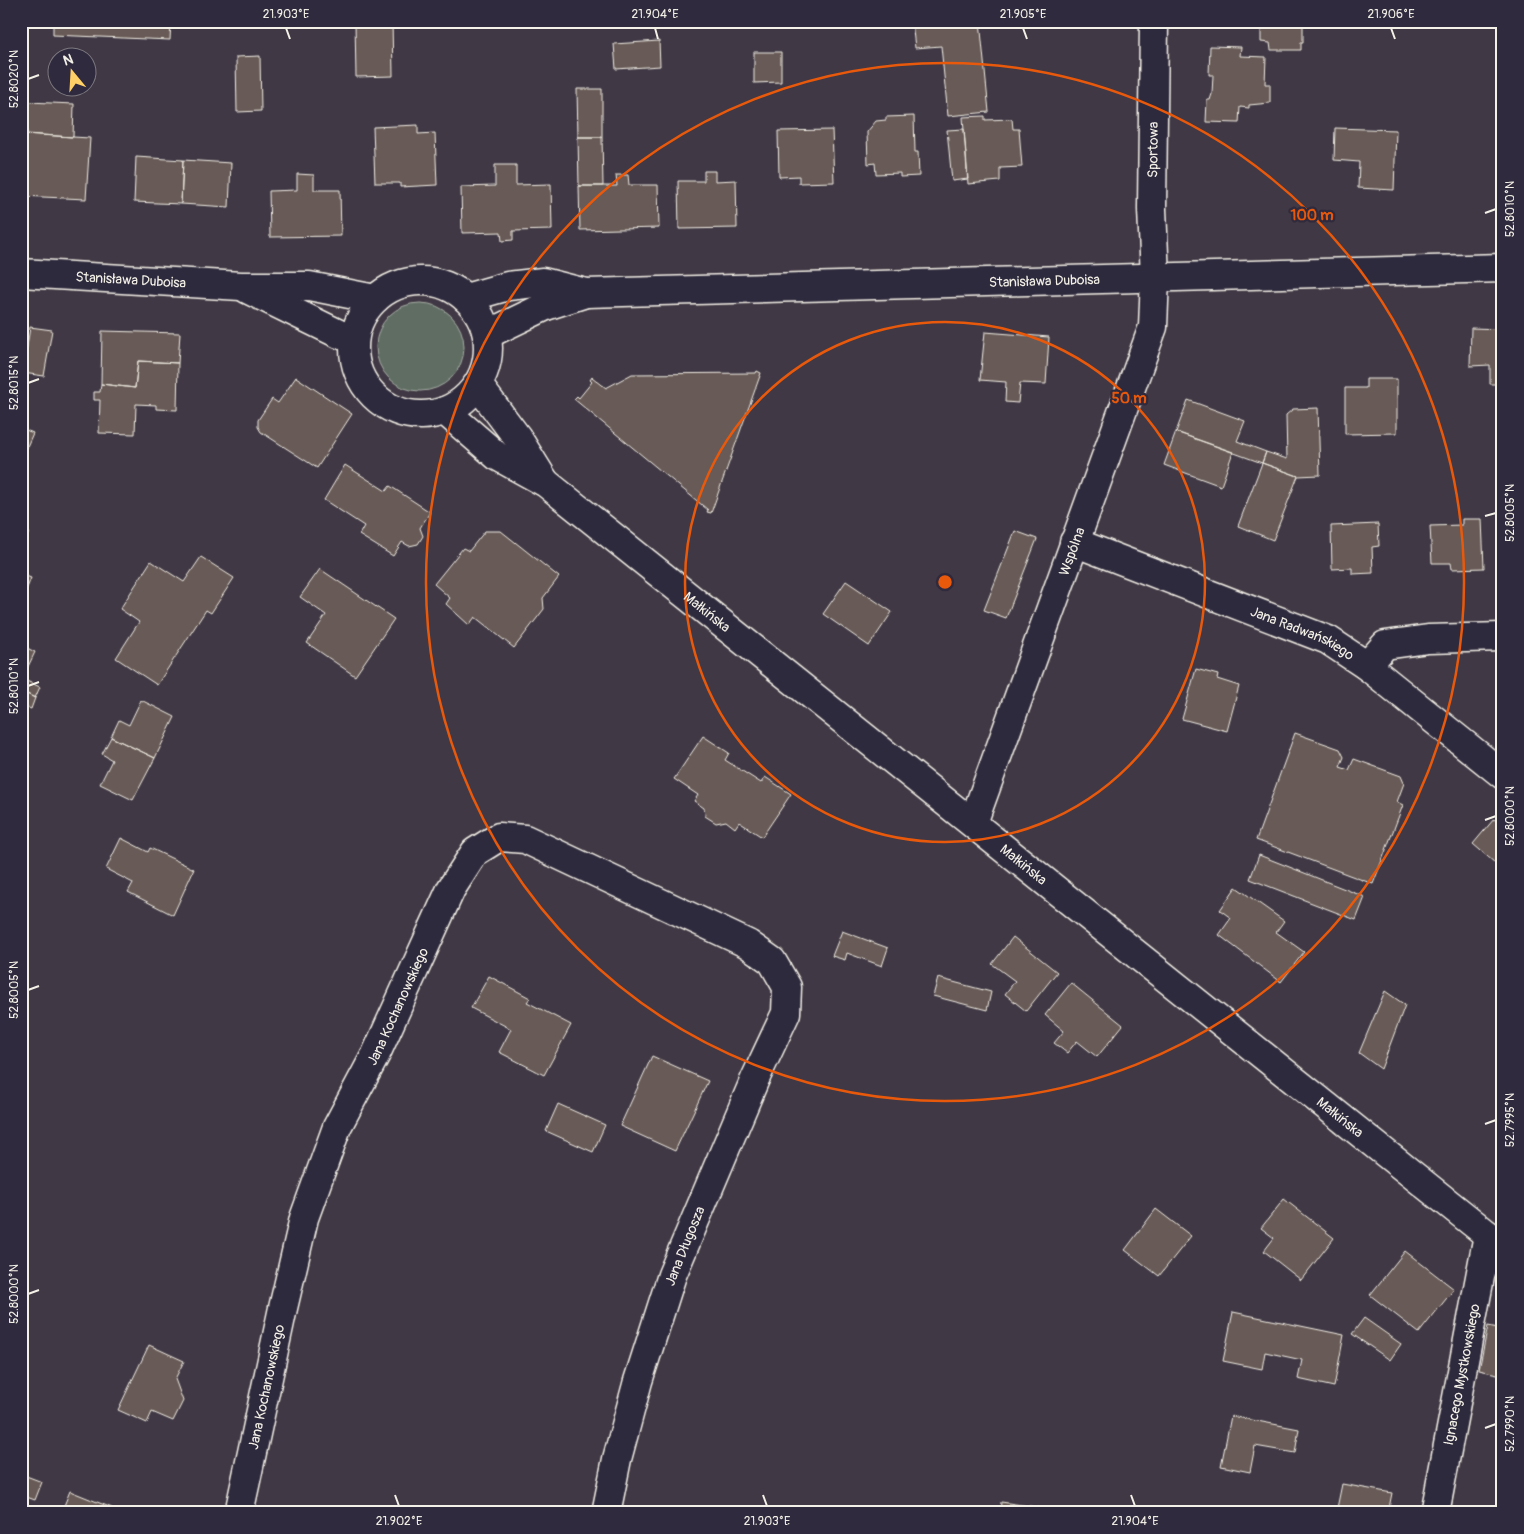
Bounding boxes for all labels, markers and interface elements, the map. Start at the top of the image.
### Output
text: 21.903°E [263,7,309,22]
text: 21.904°E [632,7,678,22]
text: 21.905°E [1000,7,1046,22]
text: 21.906°E [1368,7,1414,22]
north arrow [48,48,98,98]
text: 52.8020°N [7,50,22,108]
text: N [61,51,75,70]
street label: Sportowa [1144,122,1161,178]
text: 52.8010°N [1503,181,1518,237]
text: 100 m [1291,206,1333,225]
street label: Stanisława Duboisa [75,268,187,291]
street label: Stanisława Duboisa [989,270,1100,291]
text: 52.8015°N [7,356,22,410]
text: 50 m [1112,389,1146,408]
text: 52.8005°N [1503,484,1518,542]
street label: Wspólna [1055,525,1088,578]
centre of rings [936,573,954,591]
street label: Małkińska [680,588,734,636]
street label: Jana Radwańskiego [1248,602,1358,664]
text: 52.8010°N [7,658,22,714]
text: 52.8000°N [1503,786,1518,846]
street label: Małkińska [997,841,1051,888]
street label: Jana Kochanowskiego [363,944,432,1068]
text: 52.8005°N [7,961,22,1019]
street label: Małkińska [1313,1093,1367,1141]
text: 52.7995°N [1503,1093,1518,1147]
street label: Jana Długosza [661,1204,709,1288]
text: 52.8000°N [7,1264,22,1324]
street label: Ignacego Mystkowskiego [1440,1302,1483,1447]
street label: Jana Kochanowskiego [244,1322,288,1451]
text: 52.7990°N [1503,1396,1518,1452]
text: 21.902°E [376,1514,422,1529]
text: 21.903°E [744,1514,790,1529]
text: 21.904°E [1112,1514,1158,1529]

